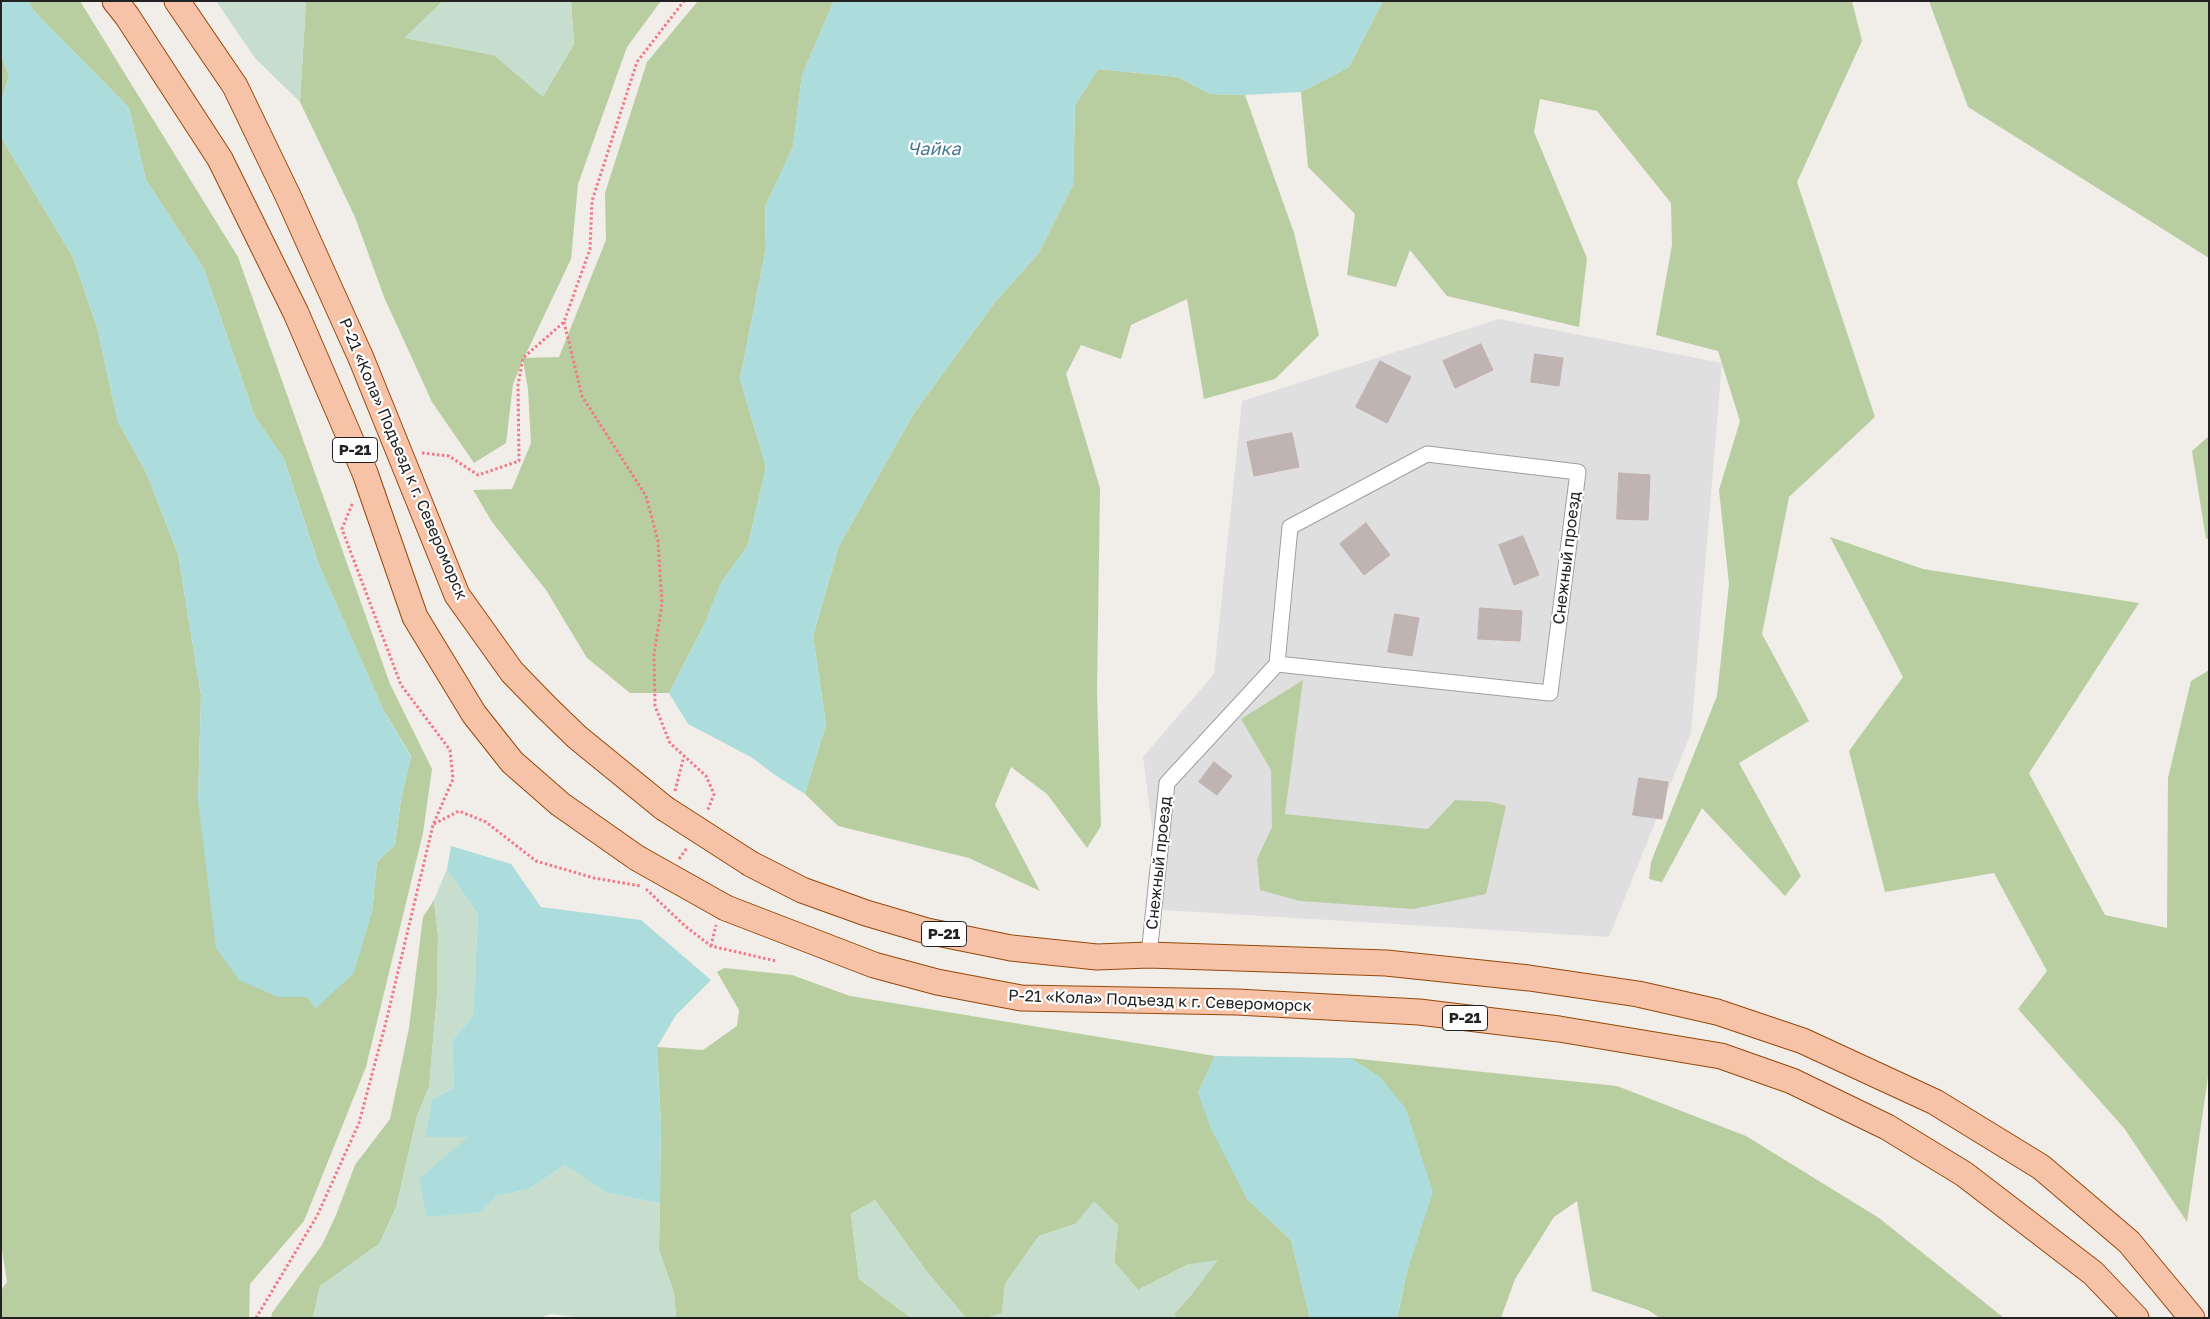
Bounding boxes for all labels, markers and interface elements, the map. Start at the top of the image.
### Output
water label: Чайка [907,138,961,160]
street label: Р-21 «Кола» Подъезд к г. Североморск [335,315,471,603]
road number: Р-21 [332,438,378,462]
street label: Снежный проезд [1549,490,1585,626]
street label: Снежный проезд [1142,795,1176,931]
road number: Р-21 [922,922,966,946]
street label: Р-21 «Кола» Подъезд к г. Североморск [1008,986,1312,1016]
road number: Р-21 [1442,1006,1488,1030]

